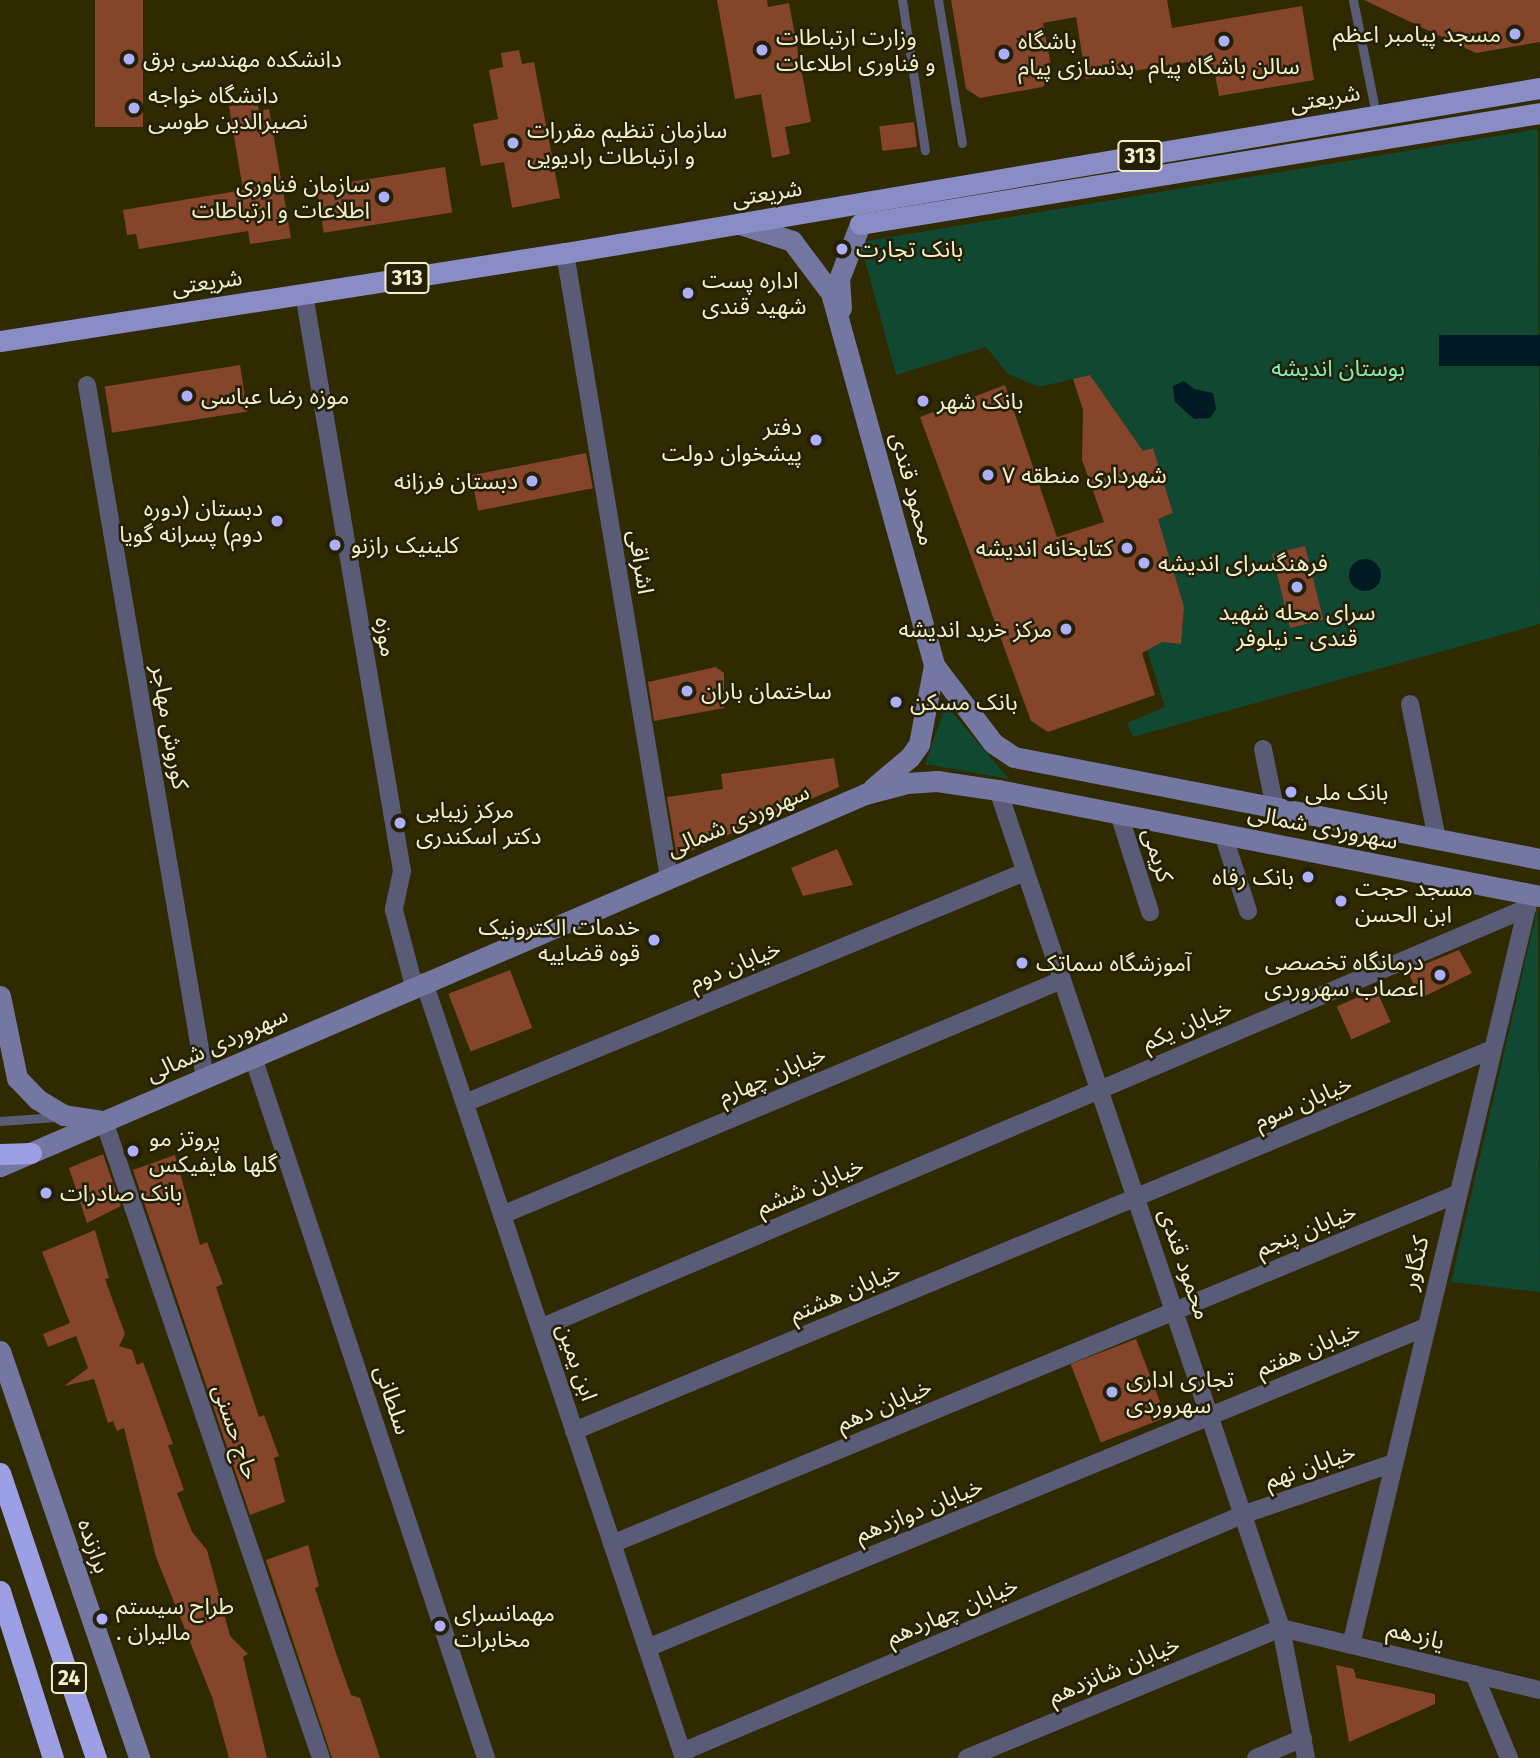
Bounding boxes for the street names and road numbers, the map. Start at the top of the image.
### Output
street label: شریعتی [1288,78,1362,118]
road number: 313 [1117,138,1163,174]
street label: شریعتی [730,174,804,212]
road number: 313 [384,260,430,296]
street label: شریعتی [170,263,244,301]
street label: محمود قندی [885,429,941,549]
street label: اشراقی [622,528,660,596]
street label: موزه [369,615,403,659]
street label: کوروش مهاجر [145,663,195,791]
street label: سهروردی شمالی [663,778,813,862]
street label: سهروردی شمالی [1246,799,1400,855]
street label: کریمی [1137,825,1179,885]
street label: خیابان دوم [685,934,785,996]
street label: خیابان یکم [1138,994,1236,1056]
street label: سهروردی شمالی [142,1000,292,1088]
street label: خیابان چهارم [714,1040,830,1110]
street label: خیابان سوم [1250,1069,1356,1135]
street label: خیابان ششم [752,1151,868,1221]
street label: خیابان پنجم [1252,1197,1360,1263]
street label: محمود قندی [1153,1205,1217,1323]
street label: کنگاور [1395,1233,1435,1293]
street label: خیابان هشتم [785,1256,905,1328]
street label: خیابان هفتم [1252,1316,1364,1382]
street label: ابن یمین [551,1320,603,1404]
street label: سلطانی [369,1362,417,1438]
street label: خیابان دهم [832,1373,936,1437]
street label: حاج حسنی [207,1381,265,1483]
street label: خیابان نهم [1261,1438,1359,1494]
street label: خیابان دوازدهم [851,1472,987,1548]
street label: برازنده [72,1515,116,1577]
street label: خیابان چهاردهم [882,1571,1022,1651]
street label: یازدهم [1384,1615,1448,1655]
street label: خیابان شانزدهم [1044,1630,1184,1710]
road number: 24 [50,1660,88,1696]

